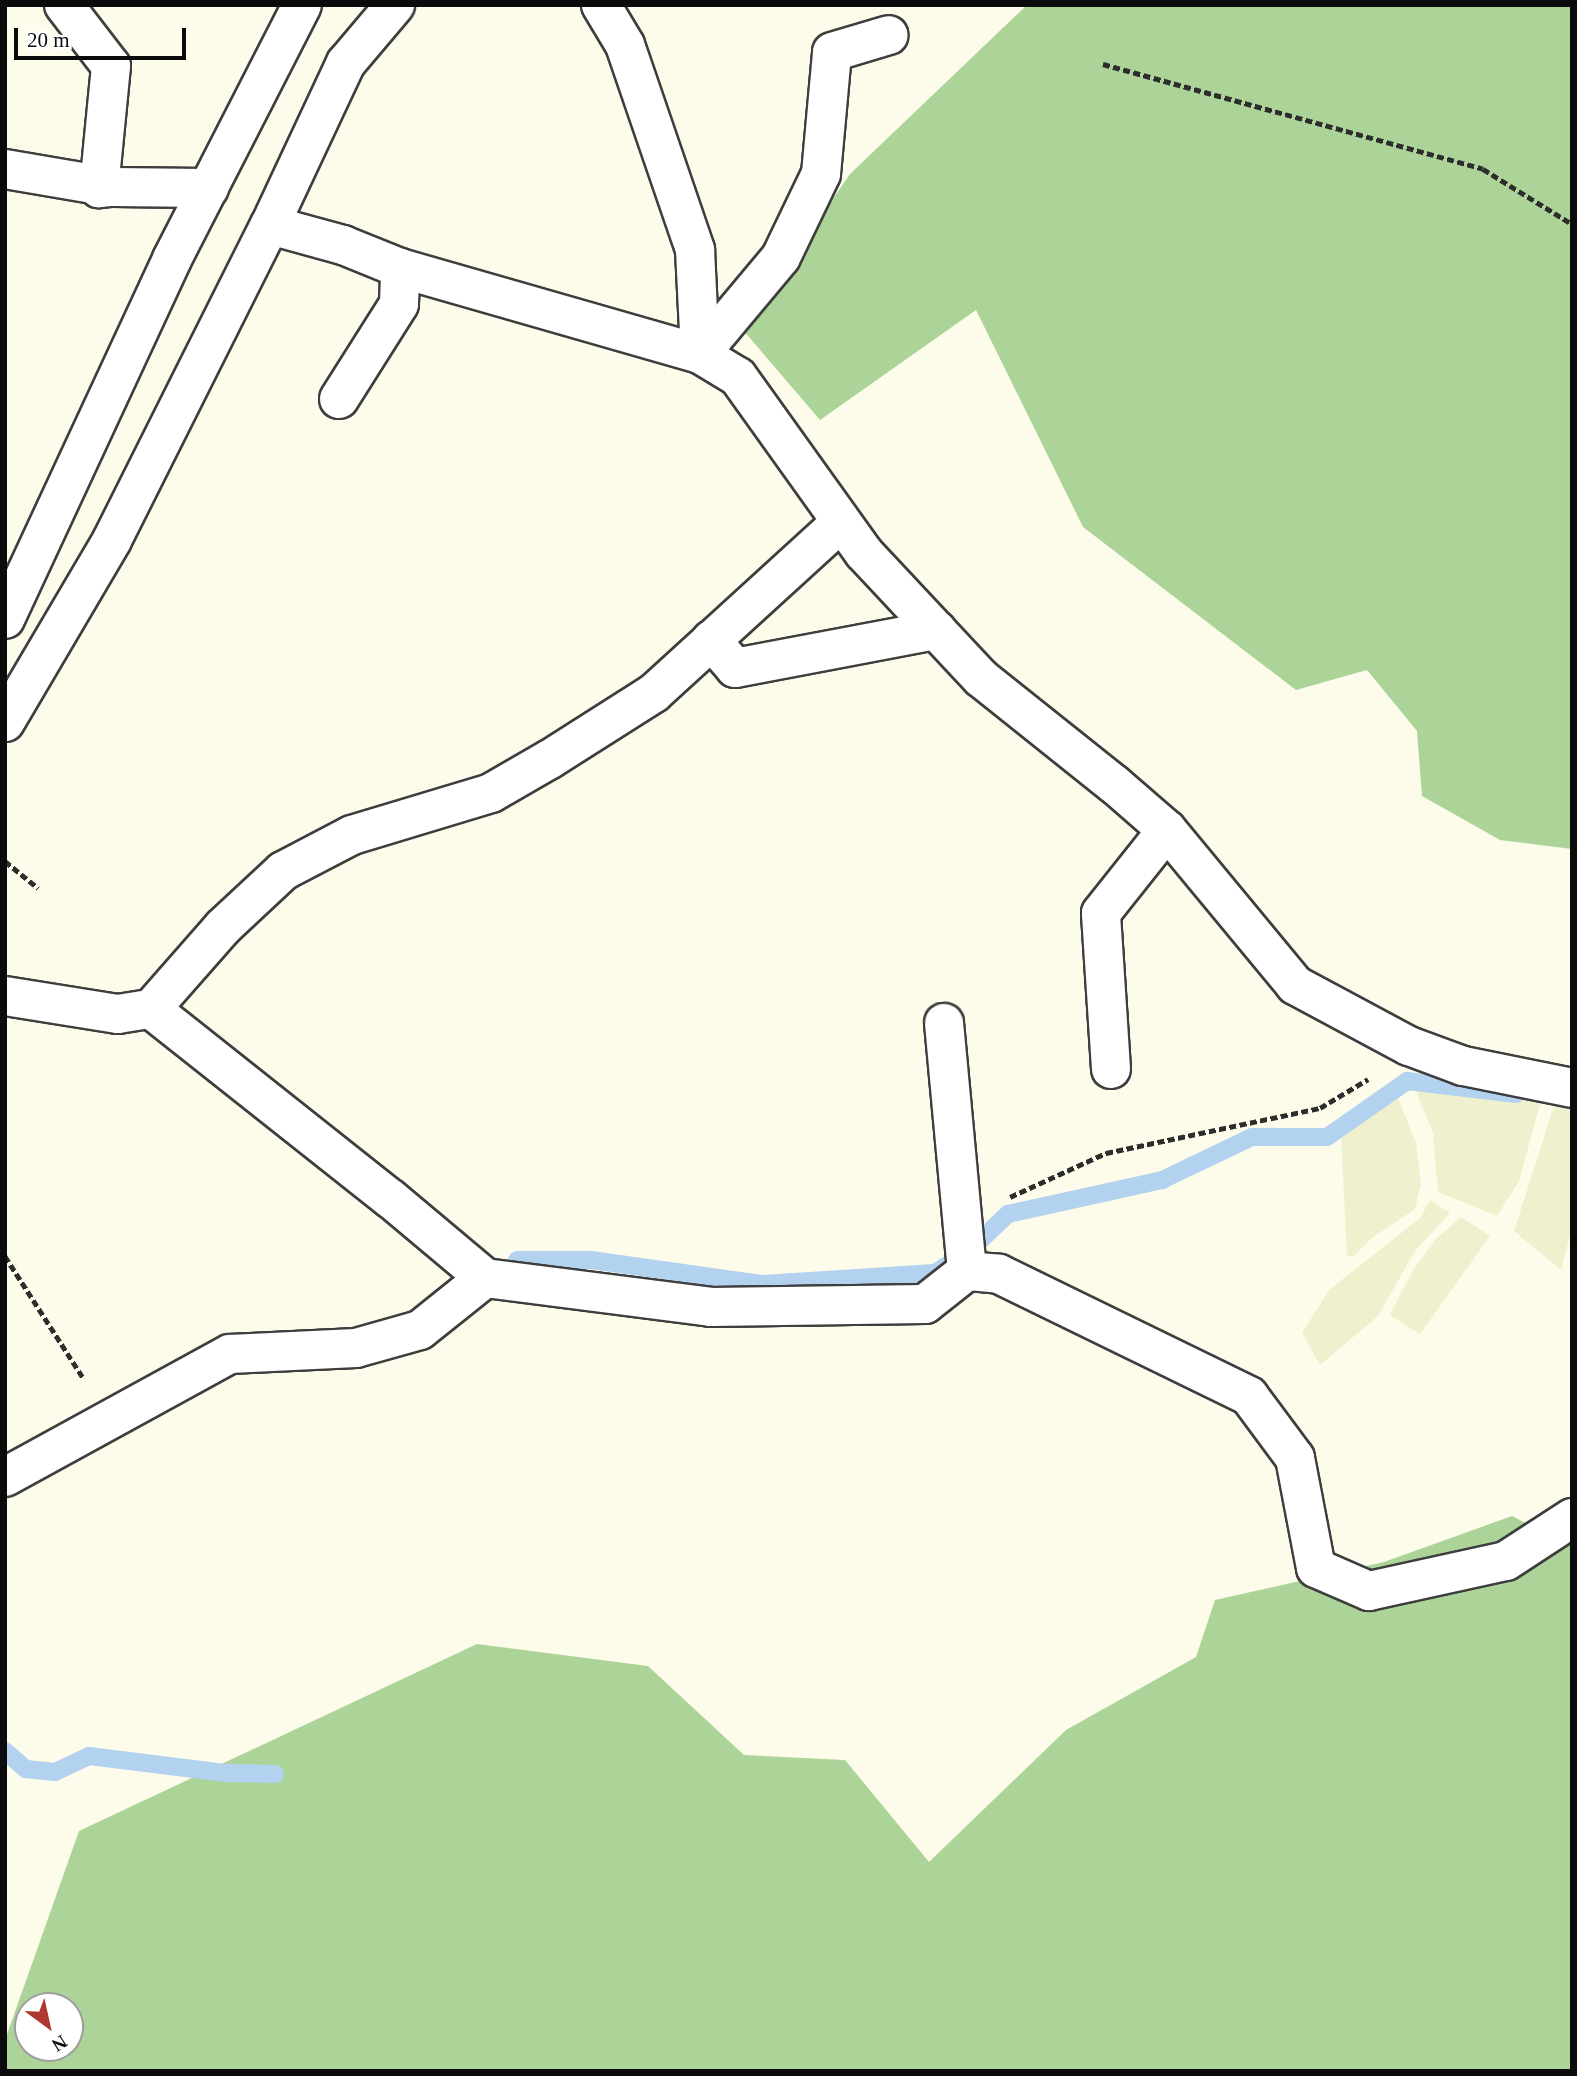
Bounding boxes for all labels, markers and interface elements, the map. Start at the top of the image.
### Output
scale bar [18,14,189,58]
text: 20 m [27,28,70,52]
north arrow [14,1992,84,2062]
text: N [48,2031,71,2056]

